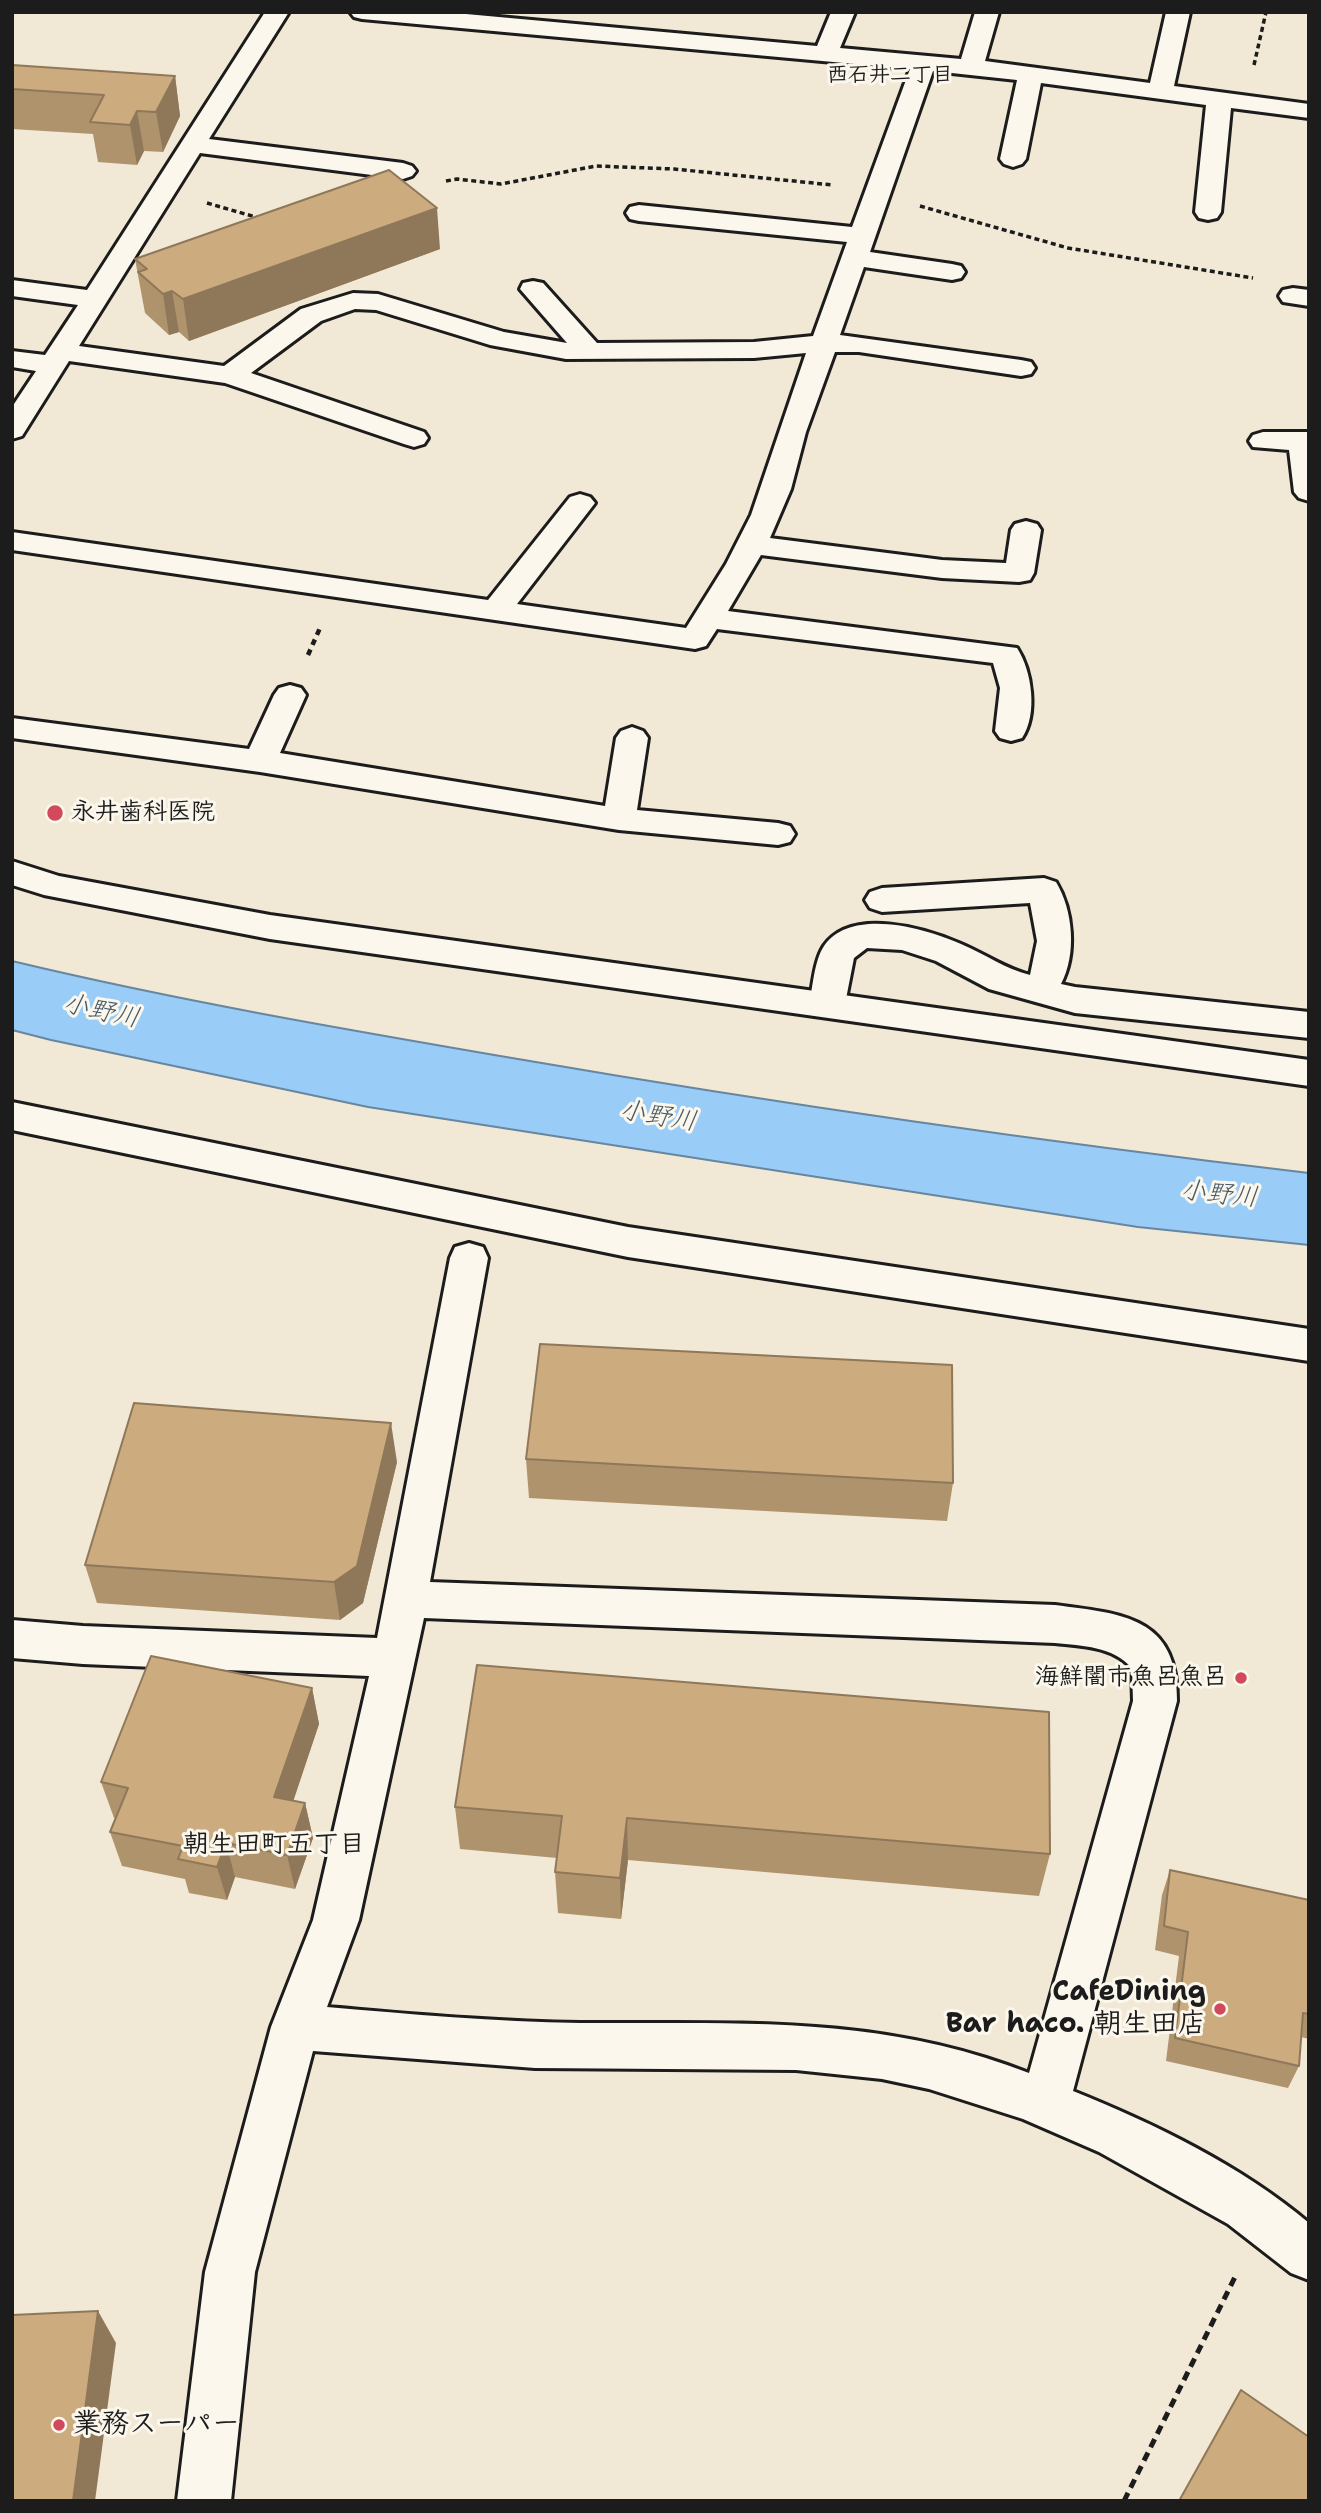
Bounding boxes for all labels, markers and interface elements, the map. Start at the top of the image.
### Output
district label: 西石井二丁目 [827,63,953,89]
place label: 永井歯科医院 [71,799,215,827]
marker: 永井歯科医院 [45,803,65,823]
water label: 小野川 [60,989,142,1035]
water label: 小野川 [617,1095,699,1139]
water label: 小野川 [1179,1175,1259,1215]
place label: 海鮮闇市魚呂魚呂 [1035,1664,1227,1692]
marker: 海鮮闇市魚呂魚呂 [1233,1670,1249,1686]
district label: 朝生田町五丁目 [183,1829,365,1861]
place label: CafeDining Bar haco. 朝生田店 [946,1976,1206,2042]
marker: CafeDining Bar haco. 朝生田店 [1212,2001,1228,2017]
place label: 業務スーパー [73,2408,240,2442]
marker: 業務スーパー [51,2417,67,2433]

